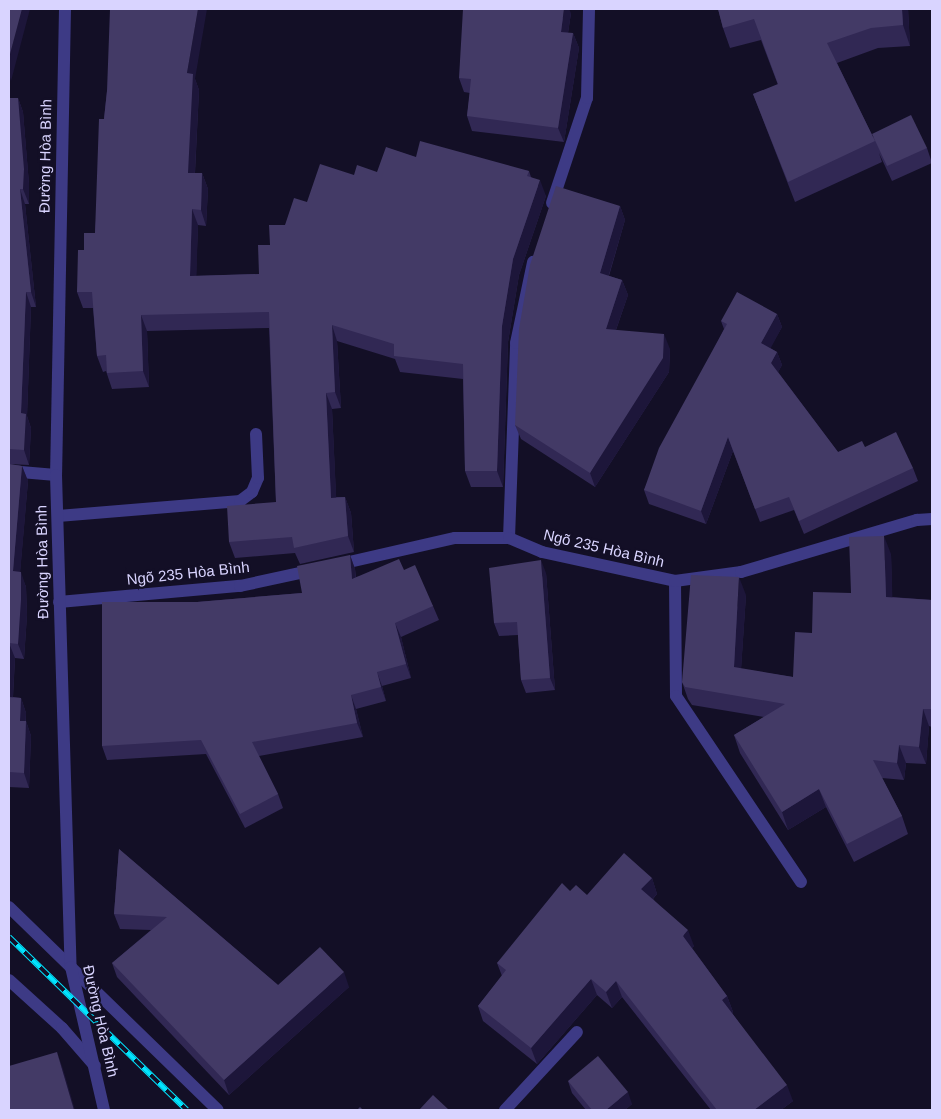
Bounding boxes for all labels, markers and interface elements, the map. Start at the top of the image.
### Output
street label: Đường Hòa Bình [35,99,55,213]
street label: Đường Hòa Bình [32,505,52,619]
street label: Ngõ 235 Hòa Bình [542,525,666,571]
street label: Ngõ 235 Hòa Bình [126,558,250,588]
street label: Đường Hòa Bình [79,963,123,1079]

